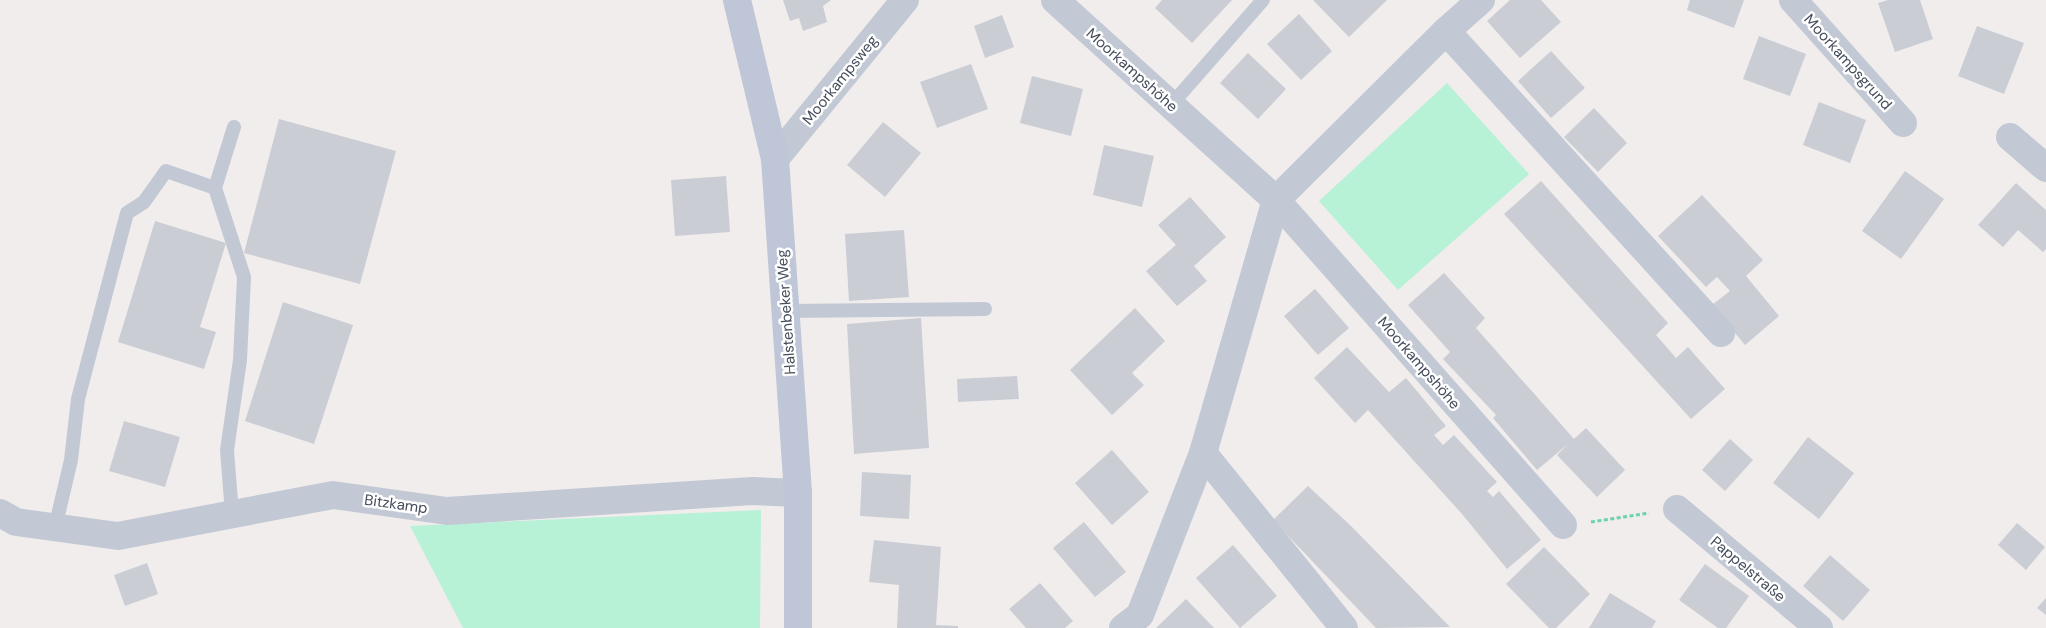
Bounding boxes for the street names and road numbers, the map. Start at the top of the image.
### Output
street label: Moorkampsgrund [1800,10,1896,114]
street label: Moorkampshöhe [1082,24,1182,116]
street label: Moorkampsweg [798,31,882,129]
street label: Halstenbeker Weg [772,249,800,375]
street label: Moorkampshöhe [1373,312,1465,414]
street label: Bitzkamp [363,490,429,518]
street label: Pappelstraße [1706,532,1790,606]

